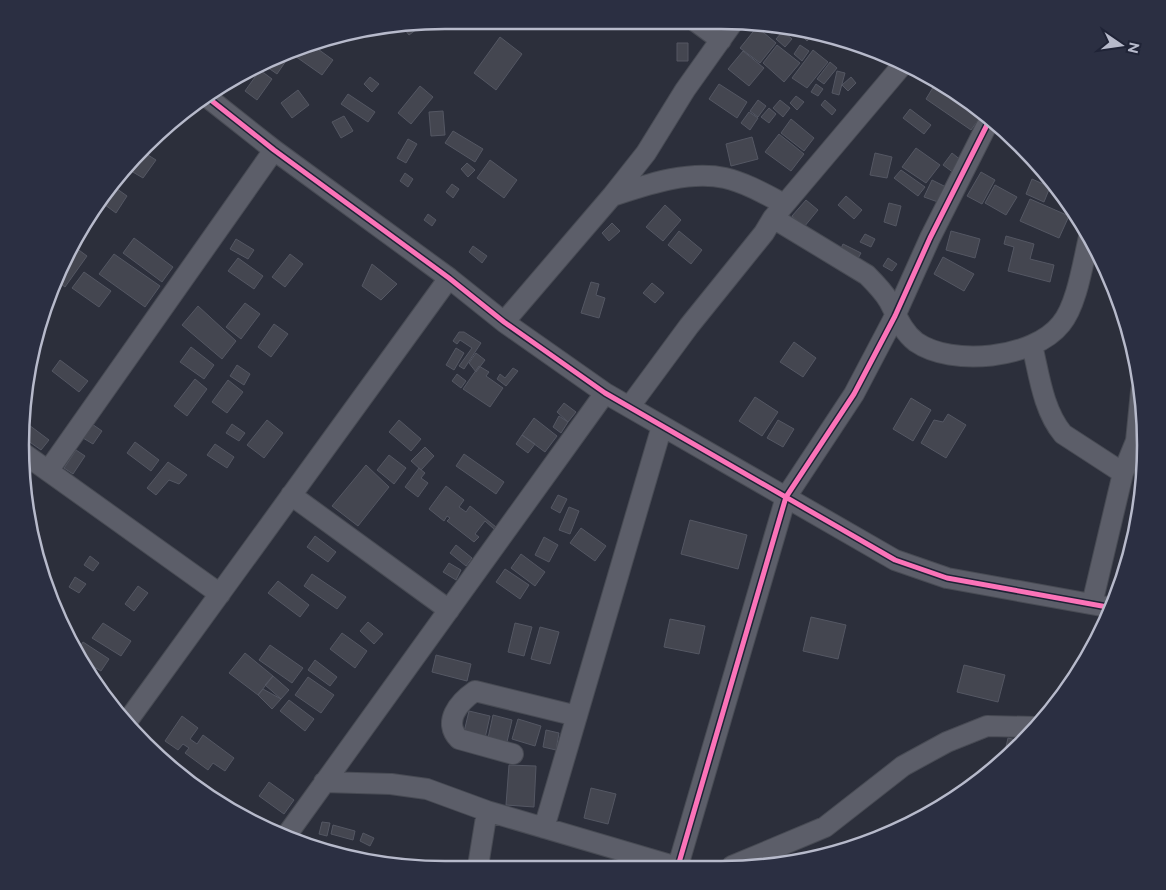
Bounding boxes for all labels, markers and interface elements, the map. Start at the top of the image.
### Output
north arrow [1096,20,1146,70]
text: N [1125,41,1143,55]

